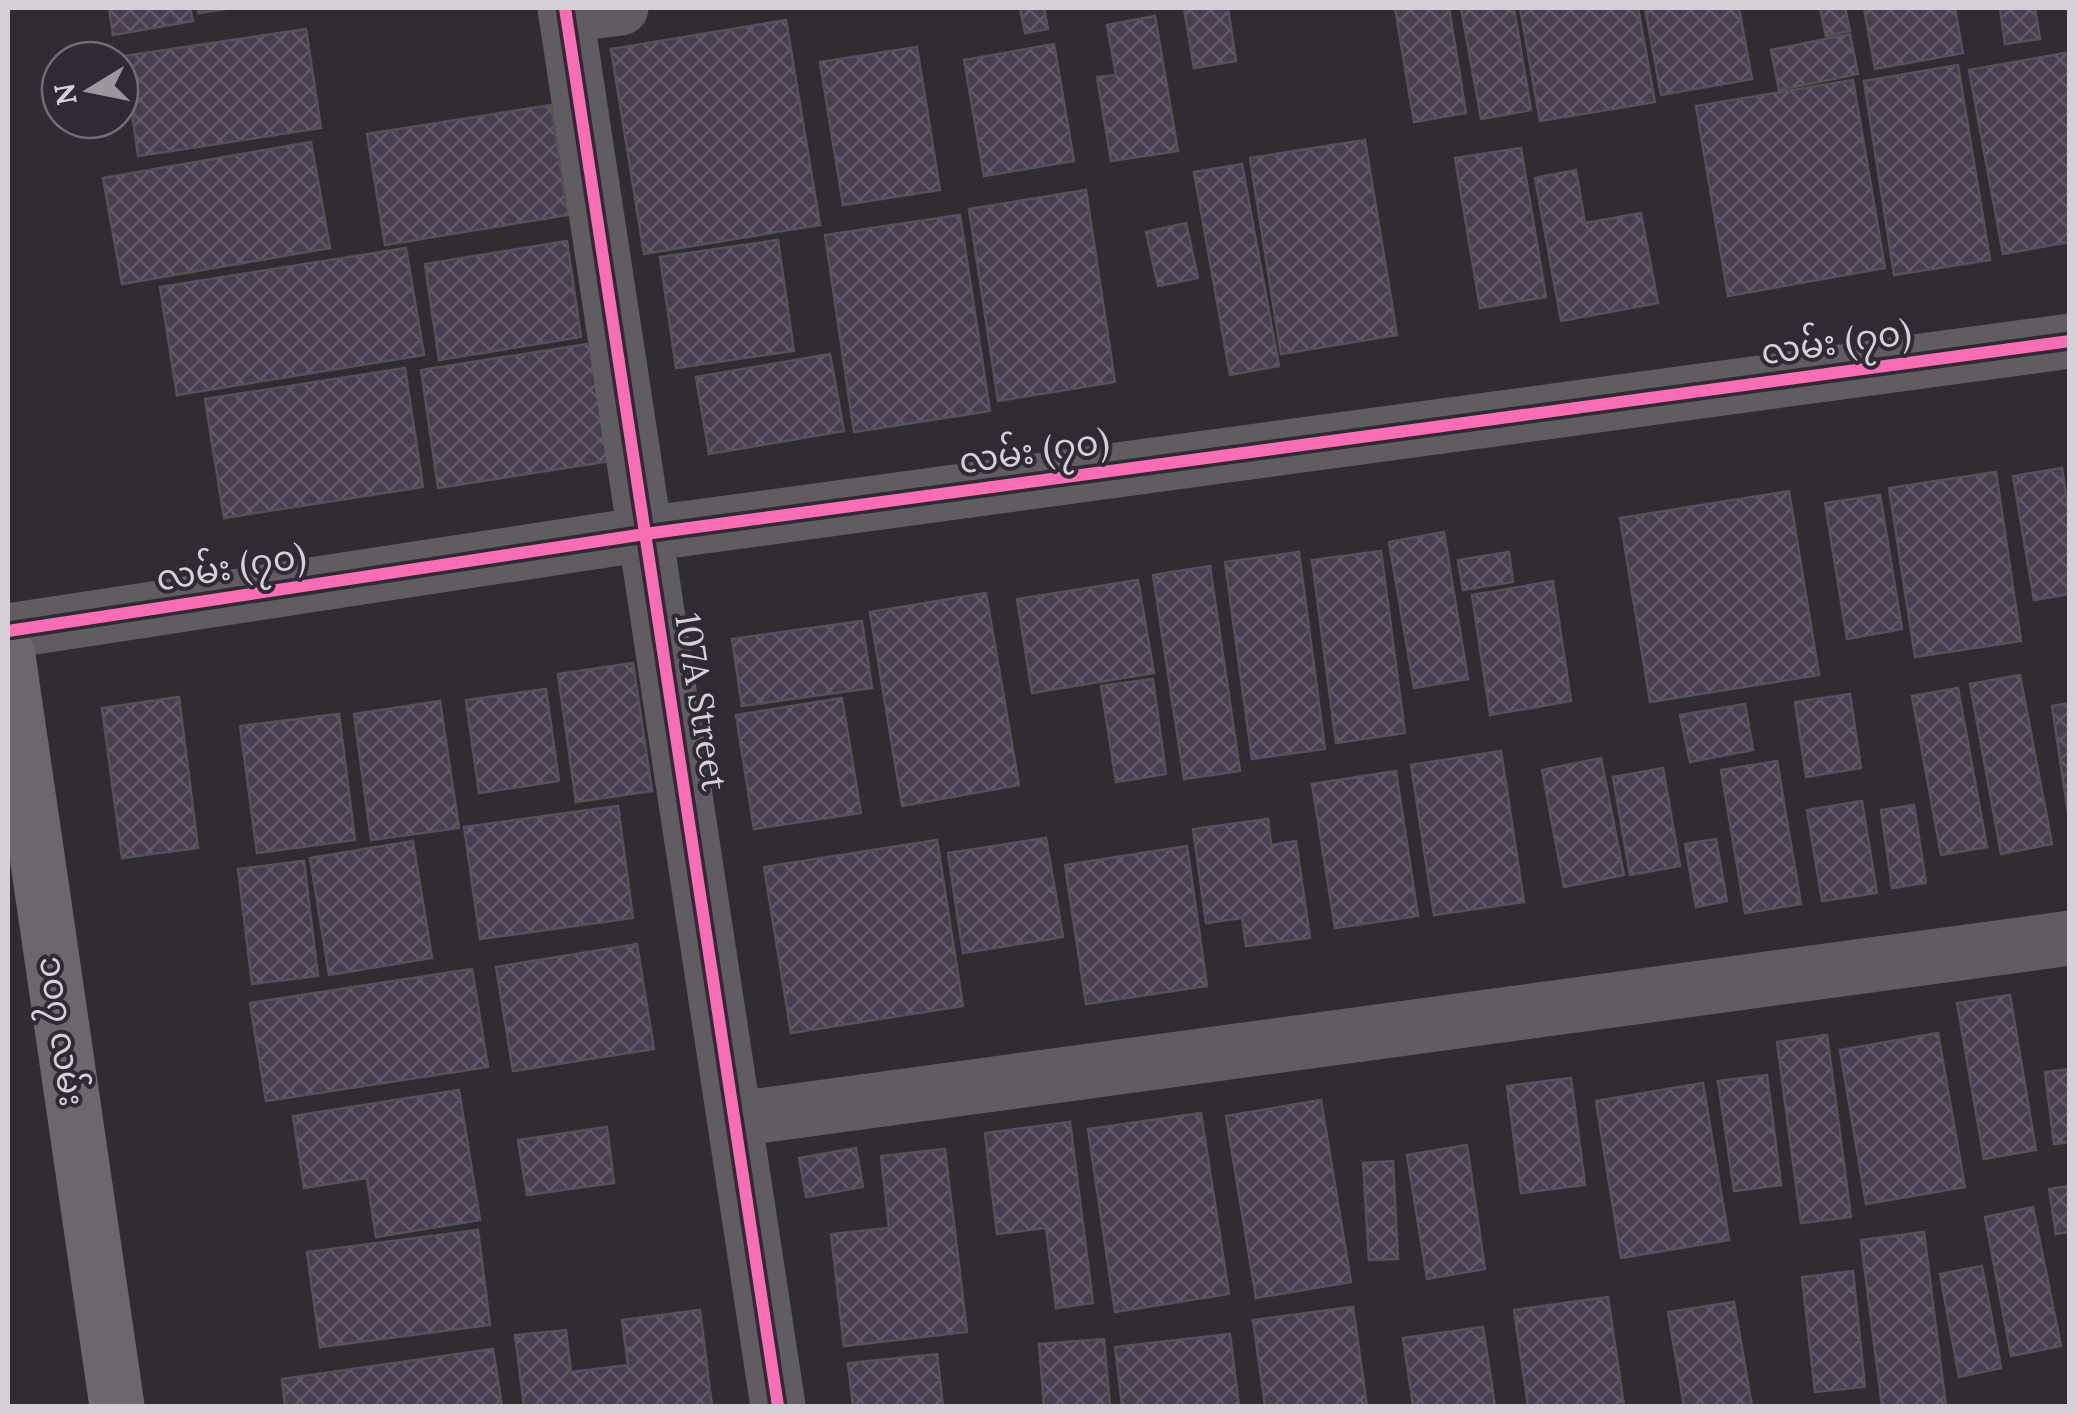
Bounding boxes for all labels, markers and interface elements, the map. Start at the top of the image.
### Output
north arrow [40,40,140,140]
text: N [46,81,85,108]
street label: လမ်း (၇၀) [1758,308,1915,380]
street label: လမ်း (၇၀) [956,417,1113,489]
street label: လမ်း (၇၀) [153,531,310,606]
street label: 107A Street [665,610,738,794]
street label: ၁၀၇ လမ်း [24,953,96,1110]

